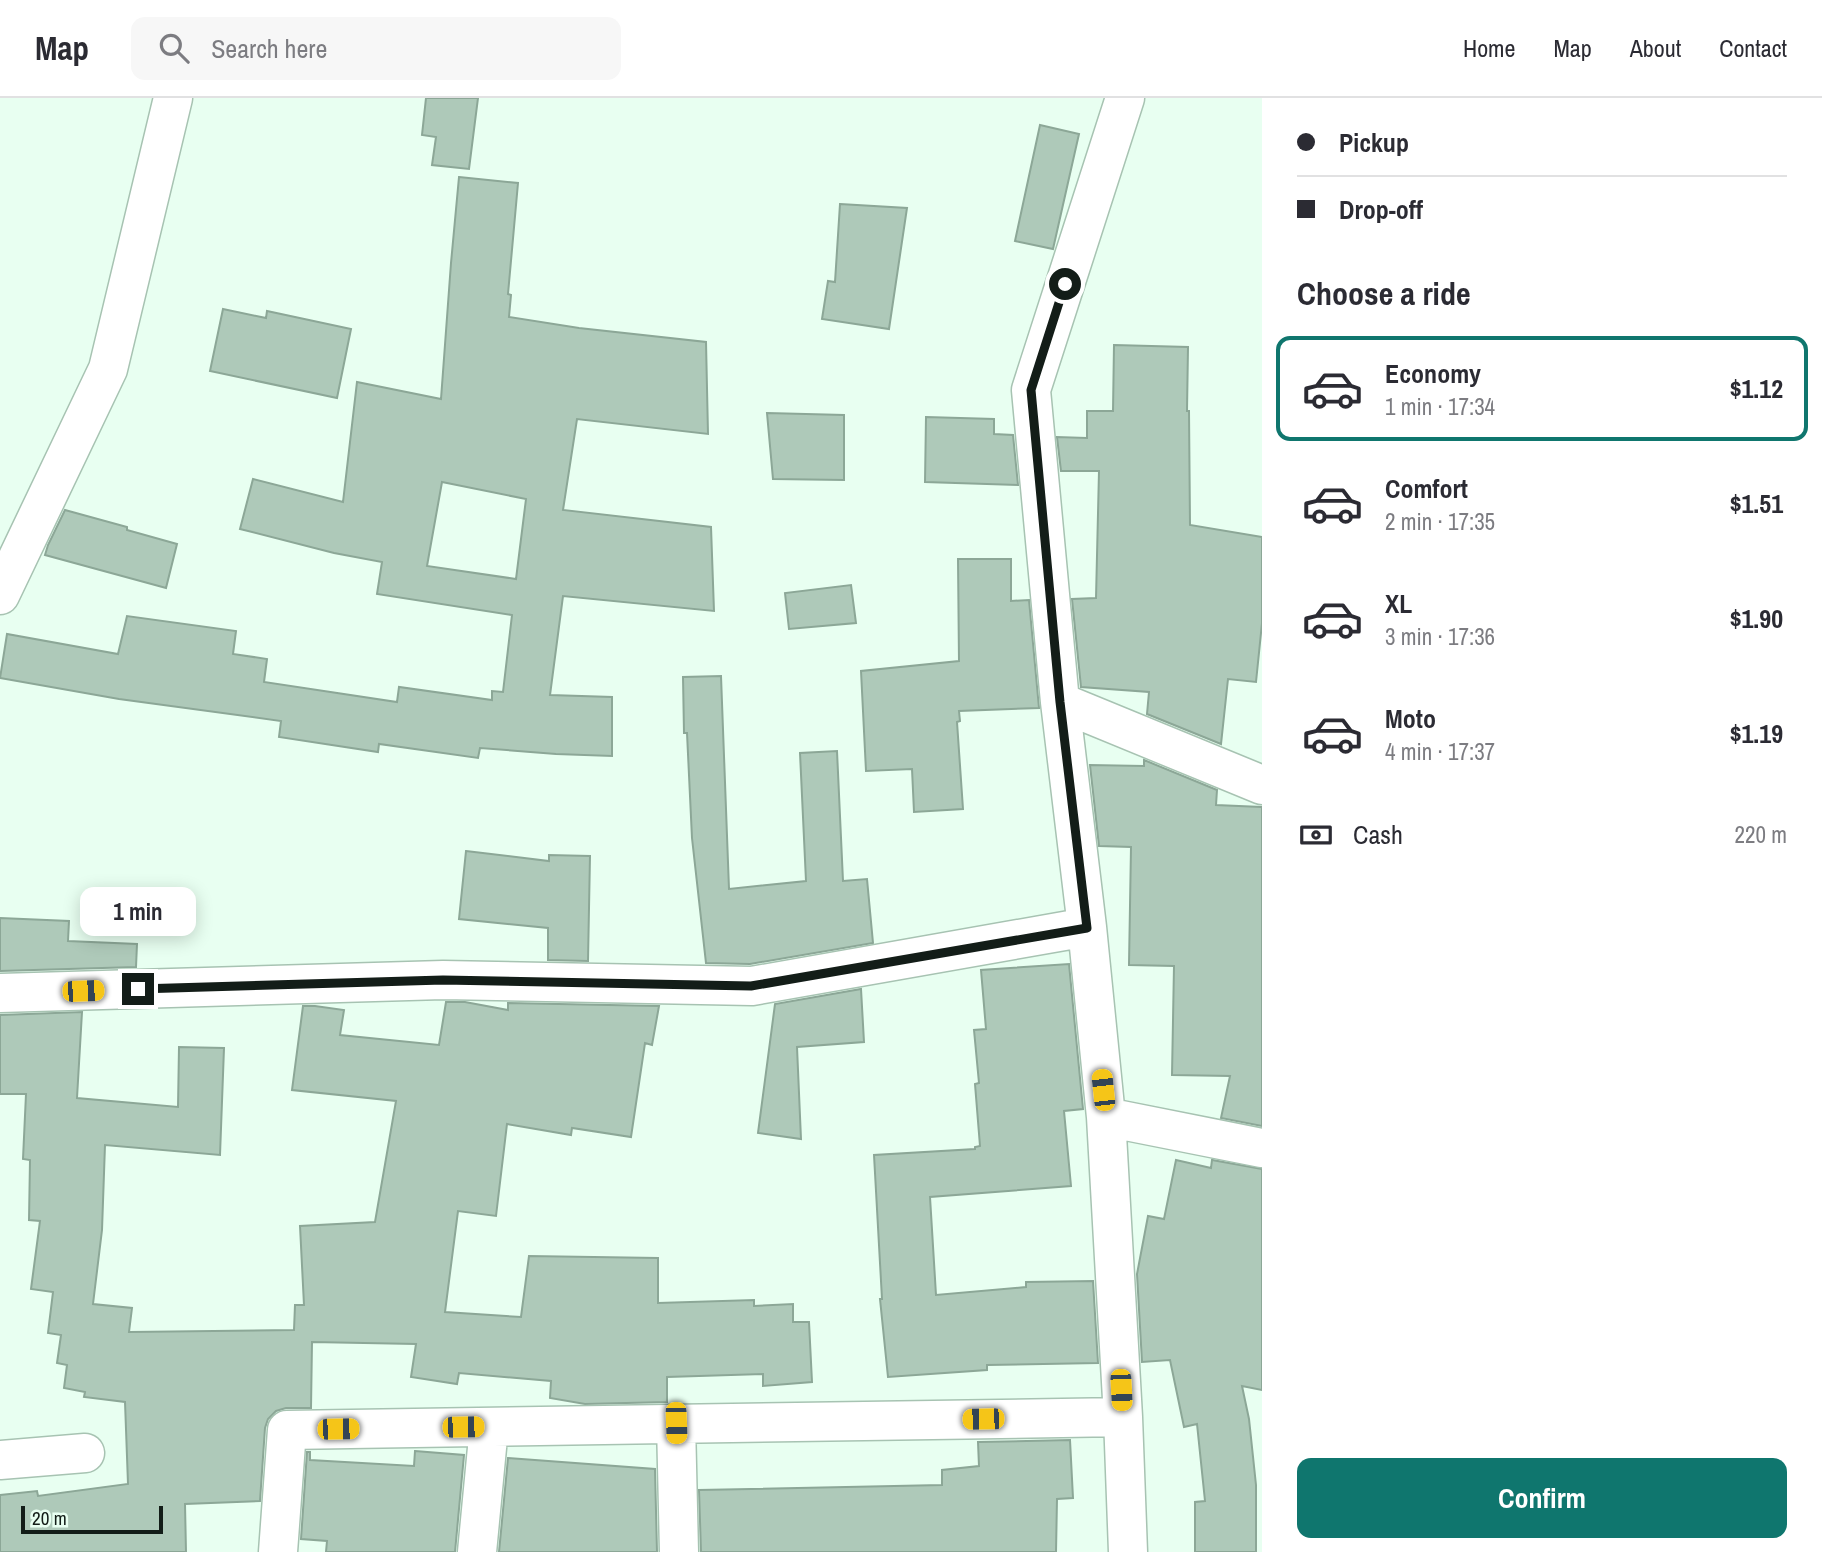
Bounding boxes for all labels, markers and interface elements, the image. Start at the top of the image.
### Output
search box [131,17,621,80]
text: Map [35,26,89,70]
icon: search [155,29,193,67]
text: Search here [211,31,327,66]
text: Home [1463,32,1515,64]
text: Map [1553,32,1592,64]
text: About [1630,32,1681,64]
text: Contact [1719,32,1787,64]
text: Pickup [1339,125,1409,160]
text: Drop-off [1339,192,1423,227]
route start [1049,268,1081,300]
text: Choose a ride [1297,272,1471,315]
text: Economy [1385,356,1481,391]
icon: car [1301,357,1364,420]
text: $1.12 [1730,371,1783,406]
text: 1 min · 17:34 [1385,391,1495,422]
text: Comfort [1385,471,1468,506]
icon: car [1301,472,1364,535]
text: $1.51 [1730,486,1783,521]
text: 2 min · 17:35 [1385,506,1495,537]
text: XL [1385,586,1412,621]
icon: car [1301,587,1364,650]
text: $1.90 [1730,601,1783,636]
text: 3 min · 17:36 [1385,621,1495,652]
text: Moto [1385,701,1436,736]
icon: car [1301,702,1364,765]
text: $1.19 [1730,716,1783,751]
text: 4 min · 17:37 [1385,736,1495,767]
icon: cash [1297,816,1335,854]
text: Cash [1353,817,1403,852]
text: 220 m [1735,819,1787,850]
callout: 1 min [80,888,196,936]
text: 1 min [113,896,163,927]
route end [122,973,154,1005]
car [62,980,105,1002]
car [1091,1068,1116,1112]
car [1110,1368,1133,1412]
car [665,1402,688,1444]
car [962,1408,1005,1430]
car [442,1416,485,1438]
car [317,1418,360,1440]
button: Confirm [1297,1458,1787,1538]
scale bar [21,1503,163,1535]
text: 20 m [32,1505,67,1531]

